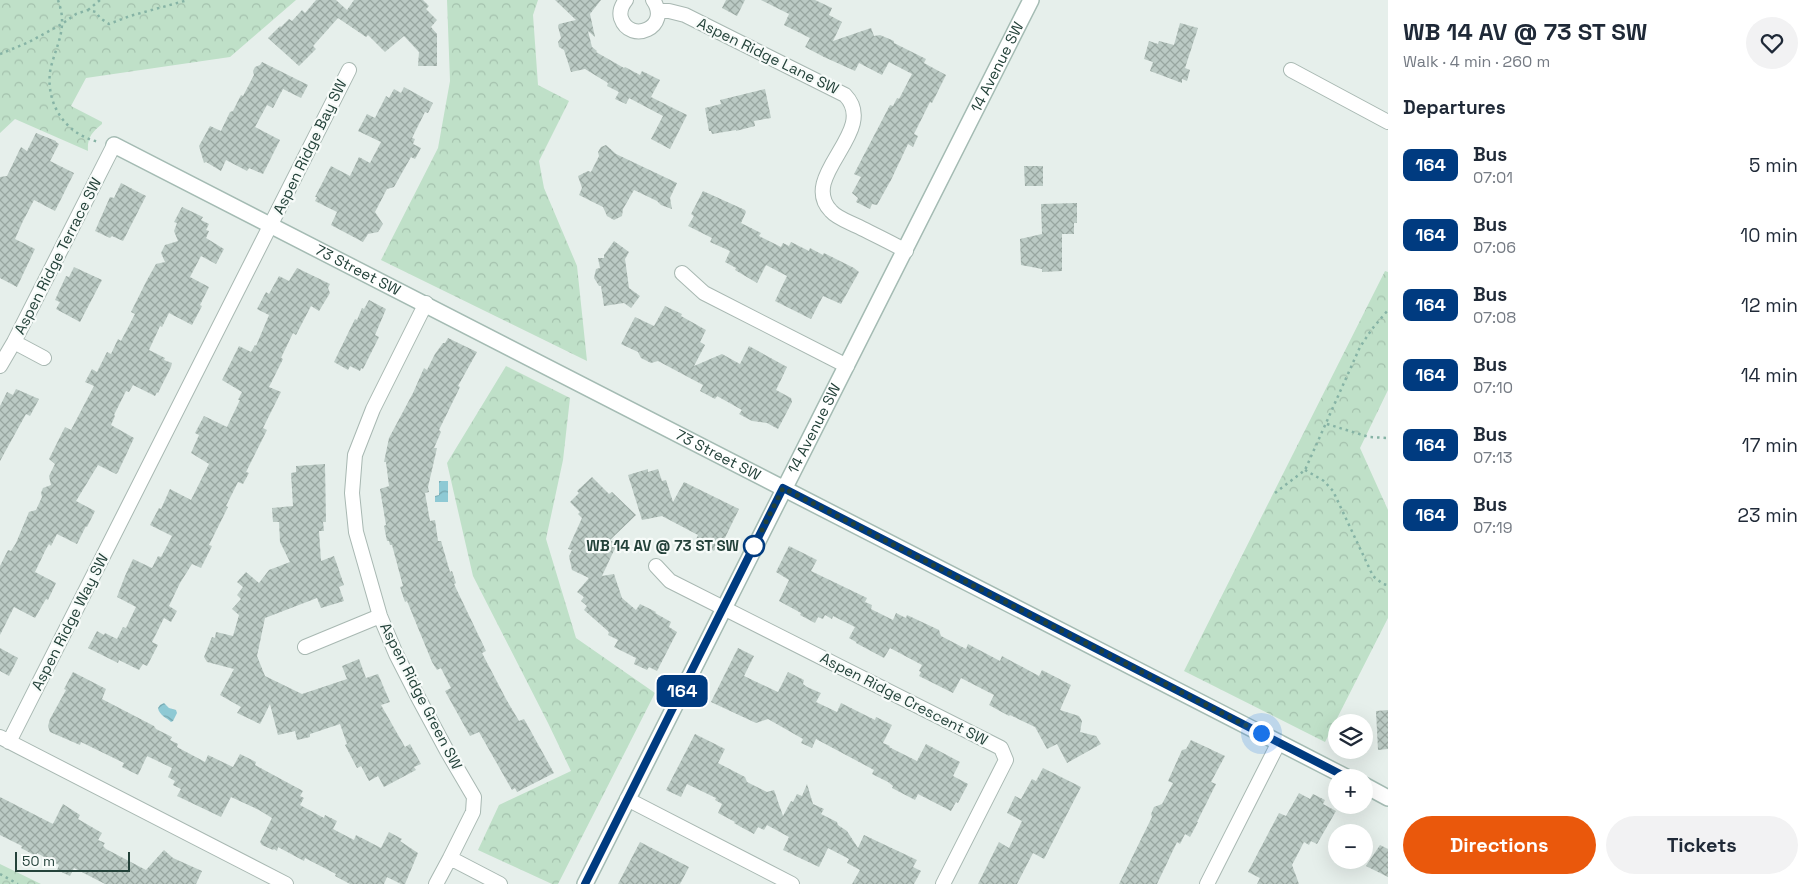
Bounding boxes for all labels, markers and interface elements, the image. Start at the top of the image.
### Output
street label: Aspen Ridge Lane SW [694,13,842,98]
text: WB 14 AV @ 73 ST SW [1403,16,1647,47]
button: heart [1746,17,1798,69]
street label: 14 Avenue SW [966,19,1027,115]
text: Walk · 4 min · 260 m [1403,51,1550,72]
street label: Aspen Ridge Bay SW [269,76,350,217]
text: Departures [1403,95,1506,120]
text: Bus [1473,142,1507,167]
text: 164 [1415,153,1446,176]
text: 5 min [1749,153,1798,178]
text: 07:01 [1473,167,1513,188]
street label: Aspen Ridge Terrace SW [10,174,105,337]
text: Bus [1473,212,1507,237]
text: 164 [1415,223,1446,246]
text: 10 min [1740,223,1798,248]
text: 07:06 [1473,237,1516,258]
street label: 73 Street SW [312,240,404,299]
text: Bus [1473,282,1507,307]
text: 164 [1415,293,1446,316]
text: 12 min [1741,293,1798,318]
text: 07:08 [1473,307,1516,328]
text: Bus [1473,352,1507,377]
text: 164 [1415,363,1446,386]
text: 14 min [1741,363,1798,388]
text: 07:10 [1473,377,1513,398]
street label: 14 Avenue SW [783,380,845,476]
text: Bus [1473,422,1507,447]
street label: 73 Street SW [672,425,764,484]
text: 164 [1415,433,1446,456]
text: 17 min [1742,433,1798,458]
text: 07:13 [1473,447,1512,468]
text: Bus [1473,492,1507,517]
text: 164 [1415,503,1446,526]
text: 23 min [1738,503,1798,528]
text: 07:19 [1473,517,1513,538]
marker: WB 14 AV @ 73 ST SW [743,535,765,557]
place label: WB 14 AV @ 73 ST SW [586,536,740,555]
street label: Aspen Ridge Way SW [27,550,112,693]
street label: Aspen Ridge Green SW [376,619,467,772]
street label: Aspen Ridge Crescent SW [817,648,991,749]
line badge: 164 [653,675,711,707]
text: 164 [667,679,697,702]
map controls [1328,714,1373,869]
button: layers [1328,714,1373,759]
your location [1249,721,1274,746]
button: + [1328,769,1373,814]
button: Directions [1403,816,1596,874]
button: Tickets [1606,816,1798,874]
button: − [1328,824,1373,869]
scale bar [15,849,130,872]
text: 50 m [22,852,55,870]

